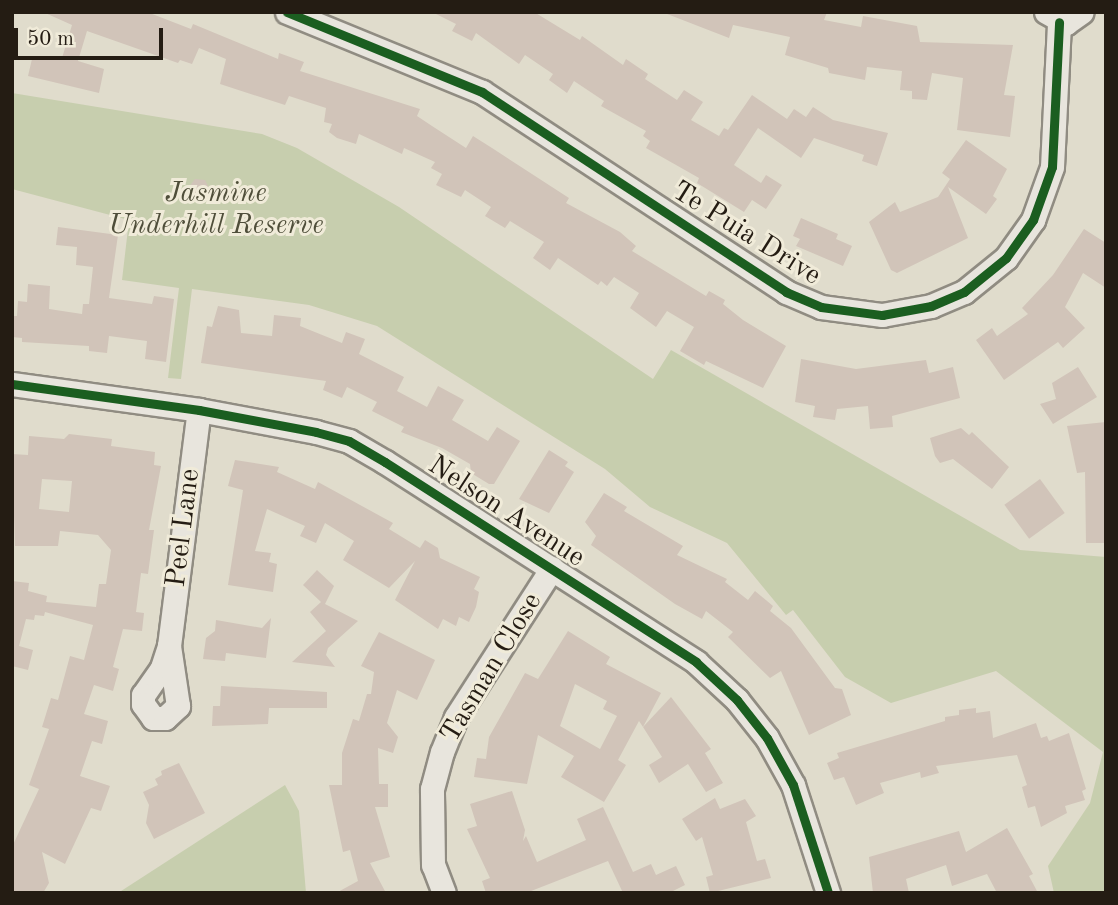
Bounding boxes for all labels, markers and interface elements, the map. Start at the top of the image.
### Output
scale bar [18,14,166,58]
text: 50 m [27,29,74,50]
street label: Te Puia Drive [665,175,827,293]
park label: Jasmine Underhill Reserve [108,177,324,243]
street label: Nelson Avenue [421,449,591,575]
street label: Peel Lane [160,467,208,589]
street label: Tasman Close [434,587,550,749]

